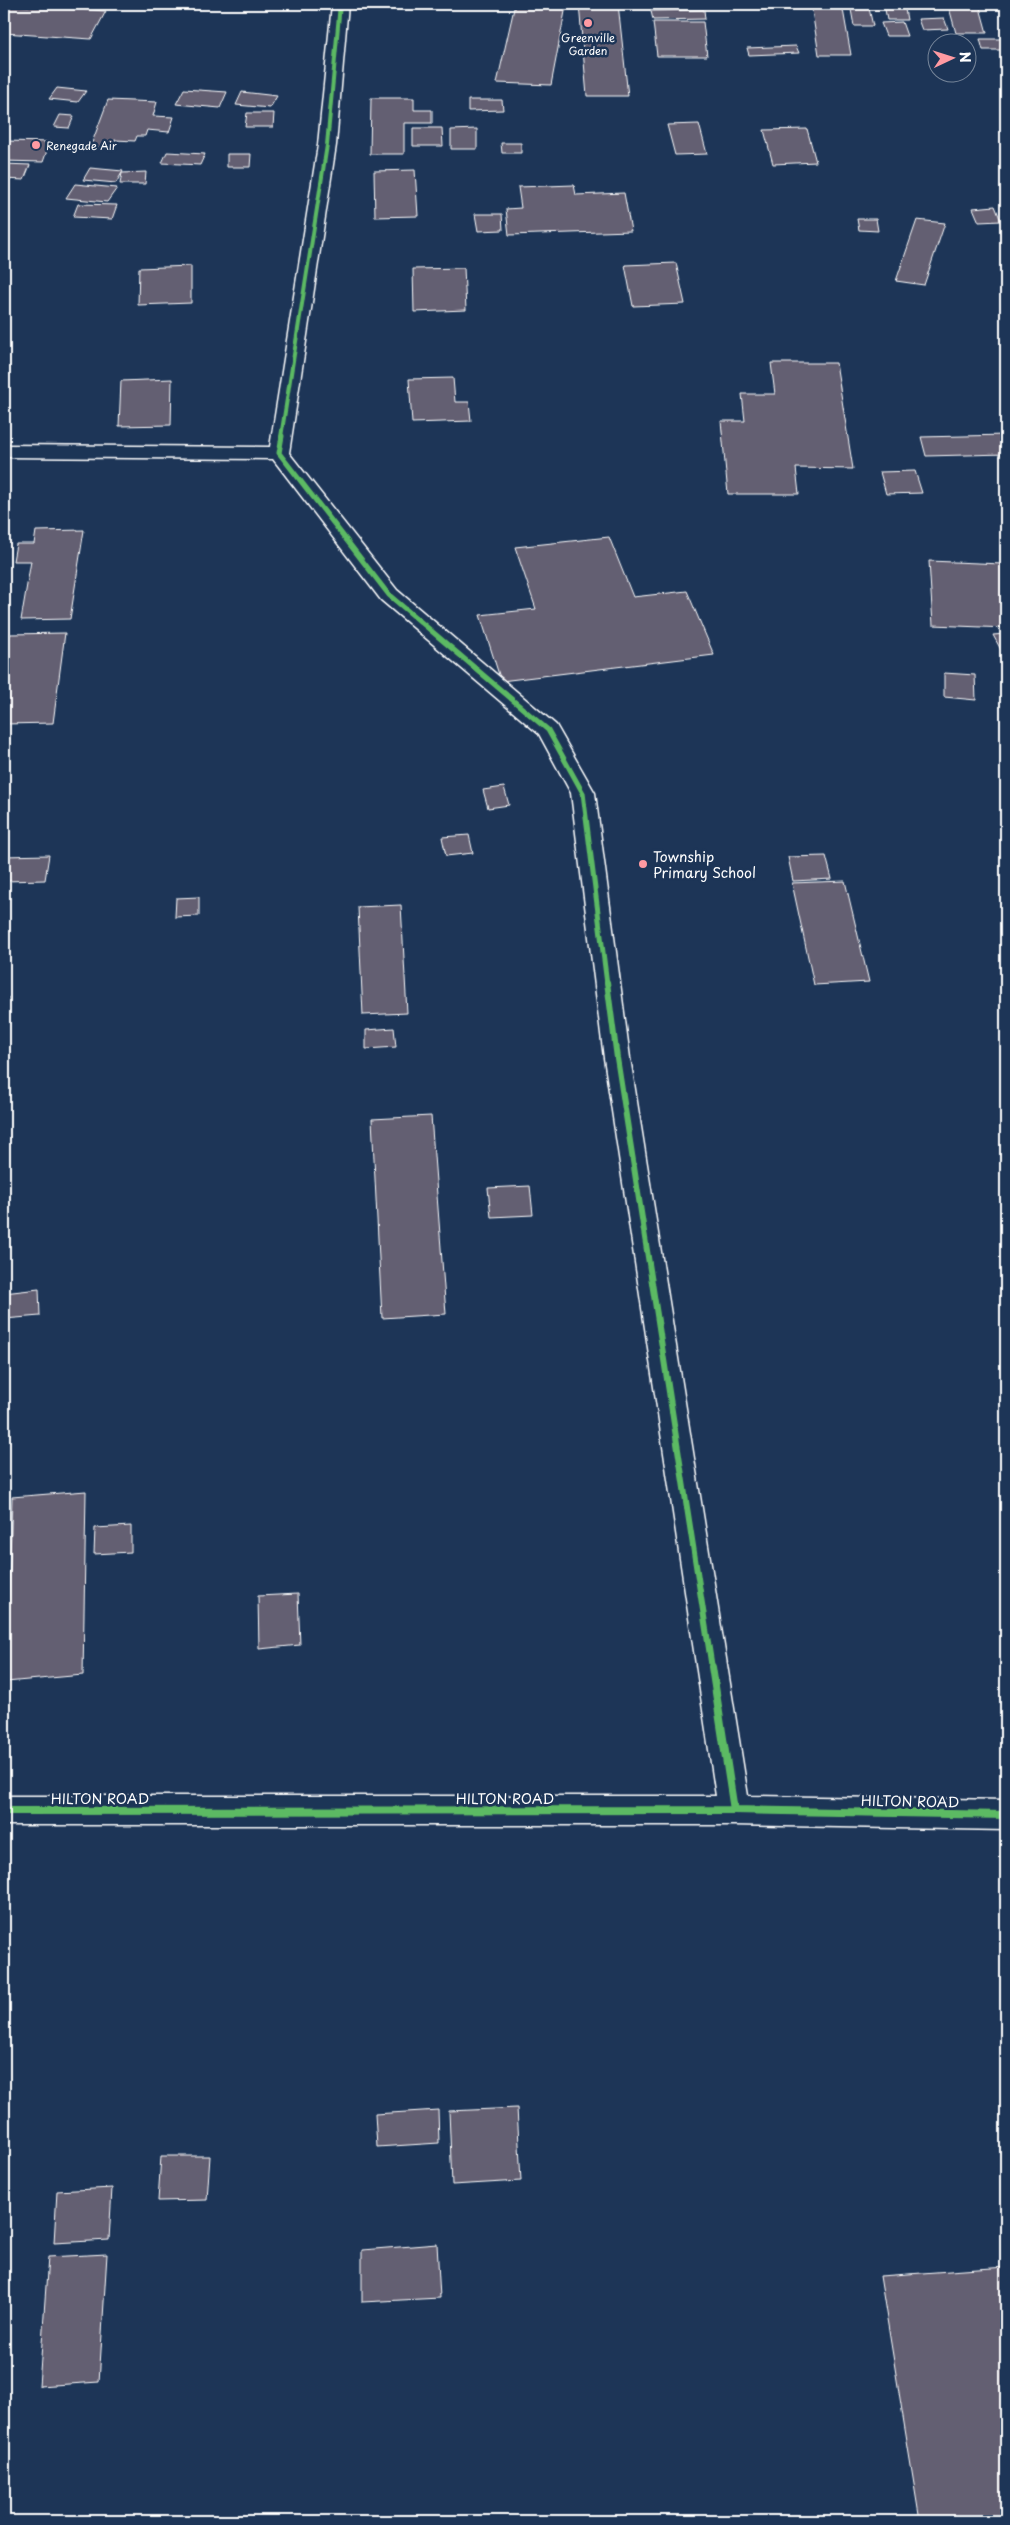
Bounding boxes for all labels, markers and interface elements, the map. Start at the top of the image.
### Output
marker: Greenville Garden [582,17,594,29]
place label: Greenville Garden [561,29,615,59]
north arrow [928,32,978,82]
text: N [955,51,976,63]
place label: Renegade Air [46,137,117,154]
marker: Renegade Air [30,139,42,151]
place label: Township Primary School [653,846,756,883]
marker: Township Primary School [637,858,649,870]
street label: HILTON ROAD [51,1788,149,1809]
street label: HILTON ROAD [456,1788,554,1809]
street label: HILTON ROAD [861,1790,959,1812]

